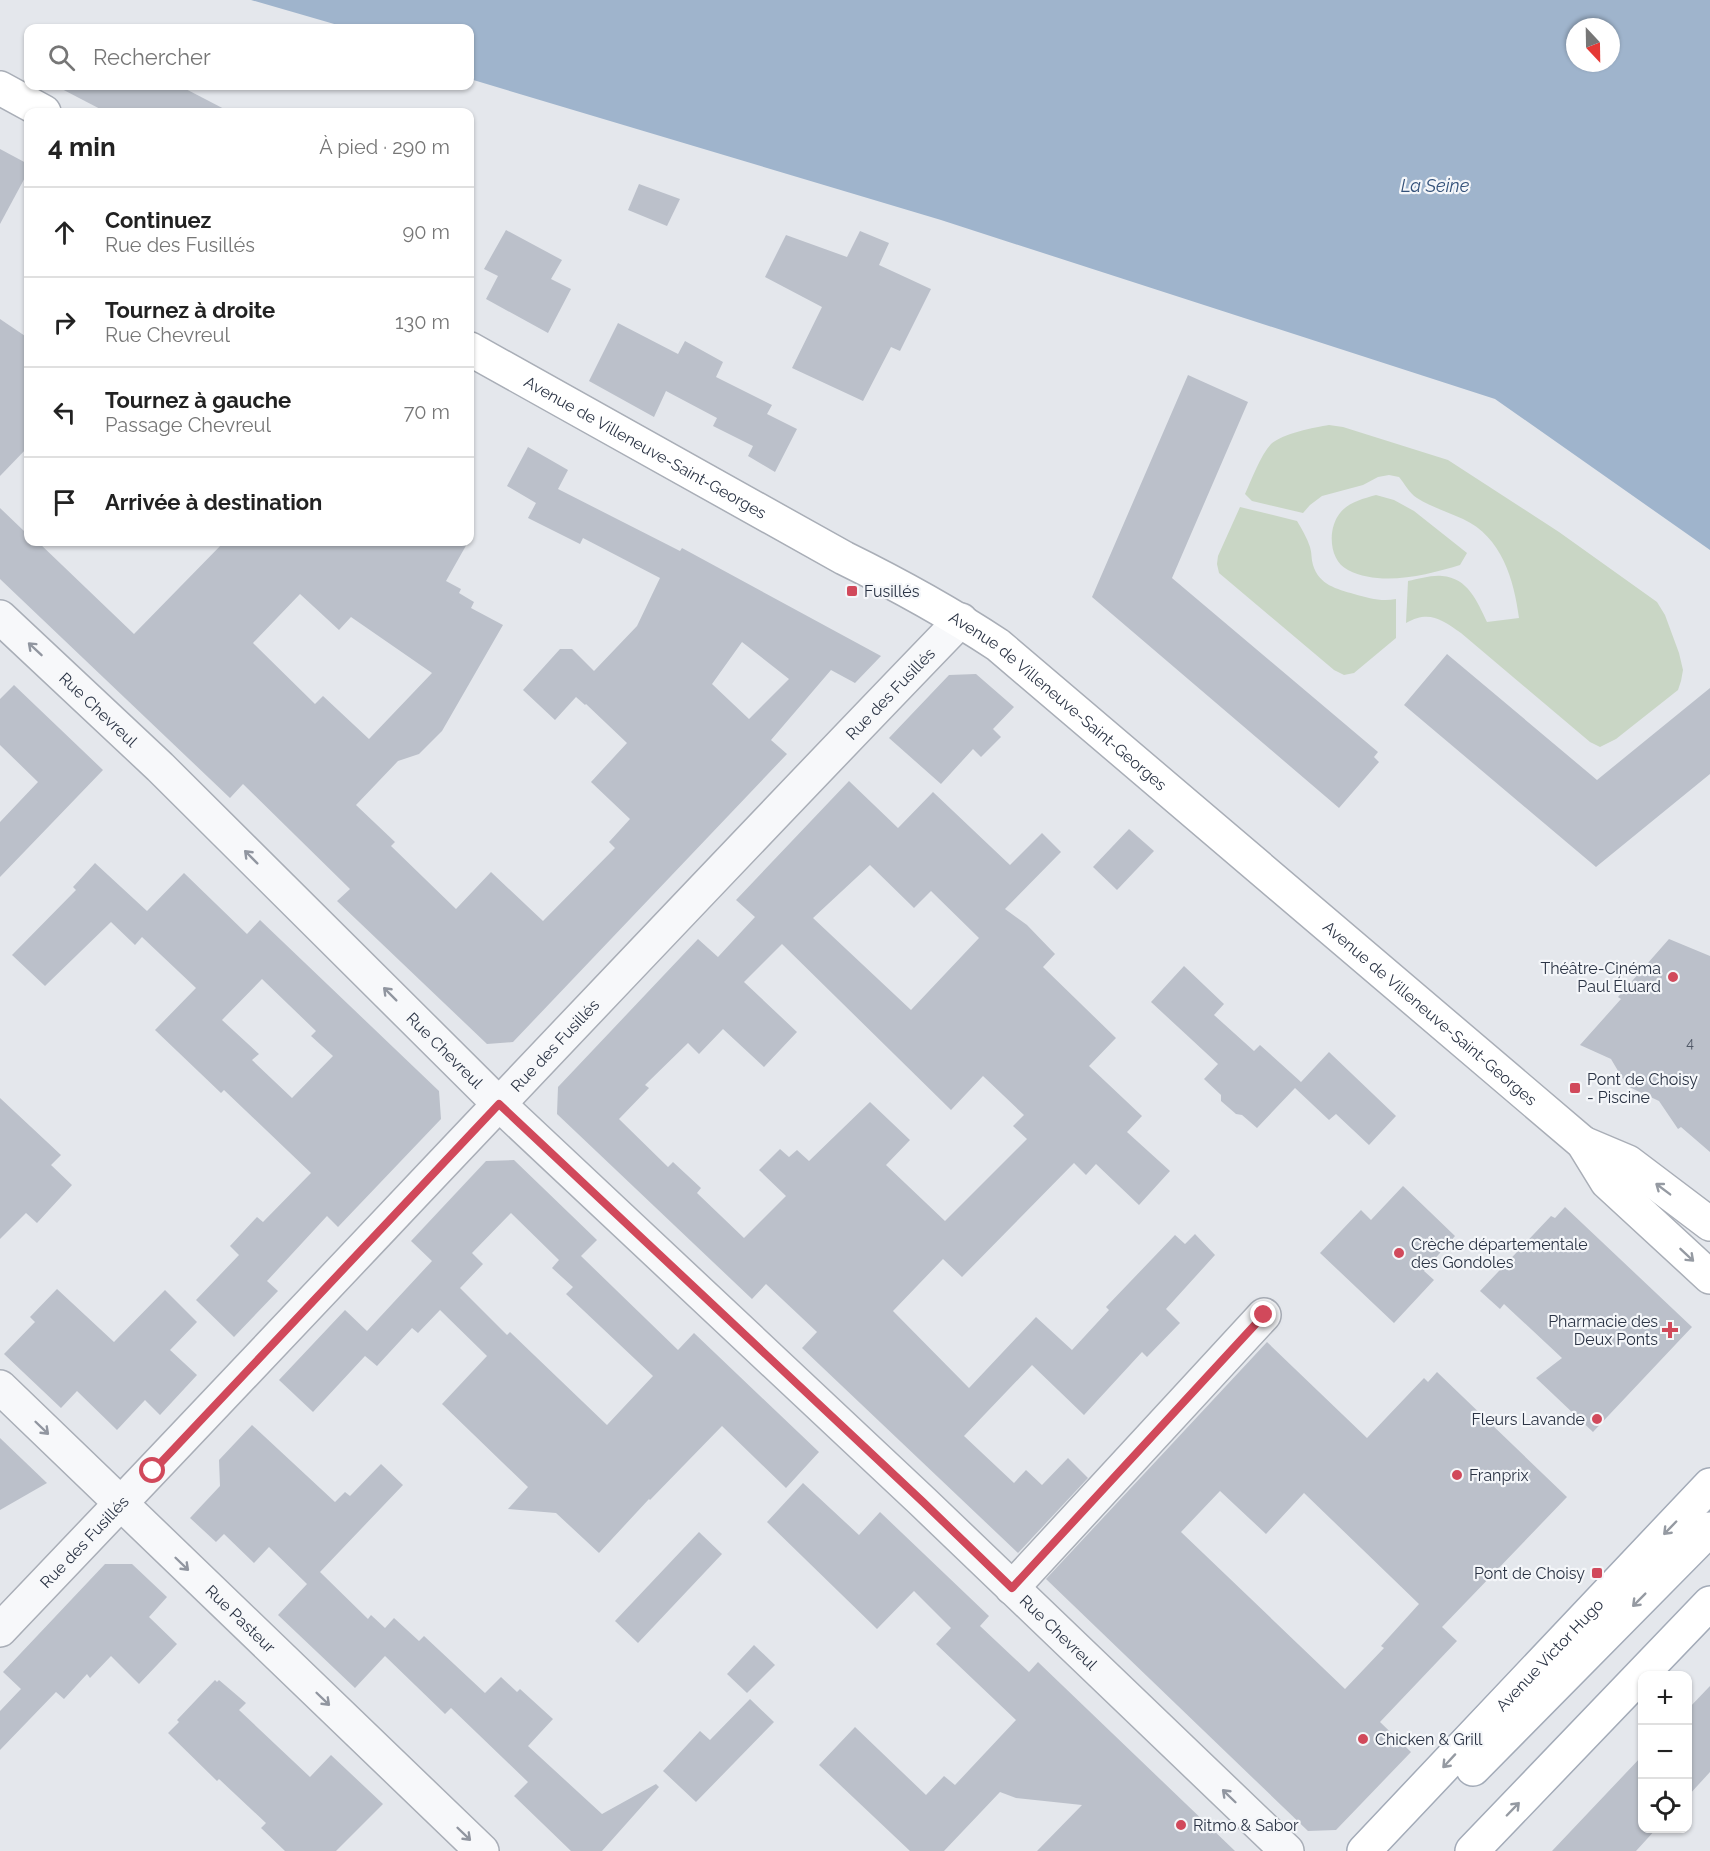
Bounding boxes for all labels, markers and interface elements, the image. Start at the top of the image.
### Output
north arrow [1566,18,1620,72]
search box [24,24,474,90]
icon: search [45,41,78,74]
text: Rechercher [93,44,211,70]
text: 4 min [48,132,116,162]
text: À pied · 290 m [319,135,450,159]
water label: La Seine [1401,175,1470,196]
text: Continuez [105,207,211,233]
icon: ahead [48,216,81,249]
text: 90 m [403,220,450,244]
text: Rue des Fusillés [105,233,255,257]
text: Tournez à droite [105,297,275,323]
icon: right [48,306,81,339]
text: 130 m [395,310,450,334]
text: Rue Chevreul [105,323,230,347]
street label: Avenue de Villeneuve-Saint-Georges [521,372,770,522]
text: Tournez à gauche [105,387,291,413]
icon: left [48,396,81,429]
text: 70 m [404,400,450,424]
text: Passage Chevreul [105,413,271,437]
icon: arrive [48,486,81,519]
text: Arrivée à destination [105,489,322,515]
place label: Fusillés [864,582,920,601]
marker: Fusillés [845,584,859,598]
street label: Avenue de Villeneuve-Saint-Georges [946,607,1171,794]
one-way arrow [27,642,42,657]
street label: Rue des Fusillés [842,644,939,743]
street label: Rue Chevreul [56,668,142,751]
one-way arrow [244,850,258,865]
street label: Avenue de Villeneuve-Saint-Georges [1320,917,1541,1109]
place label: Théâtre-Cinéma Paul Éluard [1540,959,1661,996]
marker: Théâtre-Cinéma Paul Éluard [1666,970,1680,984]
one-way arrow [382,987,397,1002]
street label: Rue des Fusillés [506,995,603,1095]
street label: Rue Chevreul [403,1008,487,1093]
house number: 4 [1686,1035,1694,1051]
place label: Pont de Choisy - Piscine [1587,1070,1698,1107]
marker: Pont de Choisy - Piscine [1568,1081,1582,1095]
one-way arrow [1656,1182,1672,1195]
place label: Crèche départementale des Gondoles [1411,1235,1588,1272]
marker: Crèche départementale des Gondoles [1392,1246,1406,1260]
one-way arrow [1679,1248,1694,1262]
route end [1250,1301,1276,1327]
place label: Pharmacie des Deux Ponts [1548,1312,1658,1349]
marker: Pharmacie des Deux Ponts [1663,1323,1677,1337]
place label: Fleurs Lavande [1471,1410,1585,1429]
marker: Fleurs Lavande [1590,1412,1604,1426]
one-way arrow [35,1421,50,1435]
route start [139,1457,165,1483]
place label: Franprix [1469,1466,1528,1485]
marker: Franprix [1450,1468,1464,1482]
street label: Rue des Fusillés [36,1491,133,1592]
one-way arrow [1662,1520,1677,1535]
one-way arrow [175,1556,190,1571]
place label: Pont de Choisy [1474,1564,1585,1583]
marker: Pont de Choisy [1590,1566,1604,1580]
street label: Rue Pasteur [202,1581,280,1657]
street label: Rue Chevreul [1016,1591,1102,1674]
one-way arrow [1631,1593,1646,1608]
street label: Avenue Victor Hugo [1492,1595,1607,1715]
map controls [1638,1671,1692,1833]
button: + [1638,1671,1692,1725]
one-way arrow [315,1691,330,1706]
button: − [1638,1725,1692,1779]
place label: Chicken & Grill [1375,1730,1483,1749]
marker: Chicken & Grill [1356,1732,1370,1746]
one-way arrow [1442,1753,1456,1768]
button: locate [1638,1779,1692,1833]
one-way arrow [1222,1789,1237,1803]
one-way arrow [1506,1801,1520,1816]
place label: Ritmo & Sabor [1193,1816,1299,1835]
marker: Ritmo & Sabor [1174,1818,1188,1832]
one-way arrow [456,1826,471,1841]

